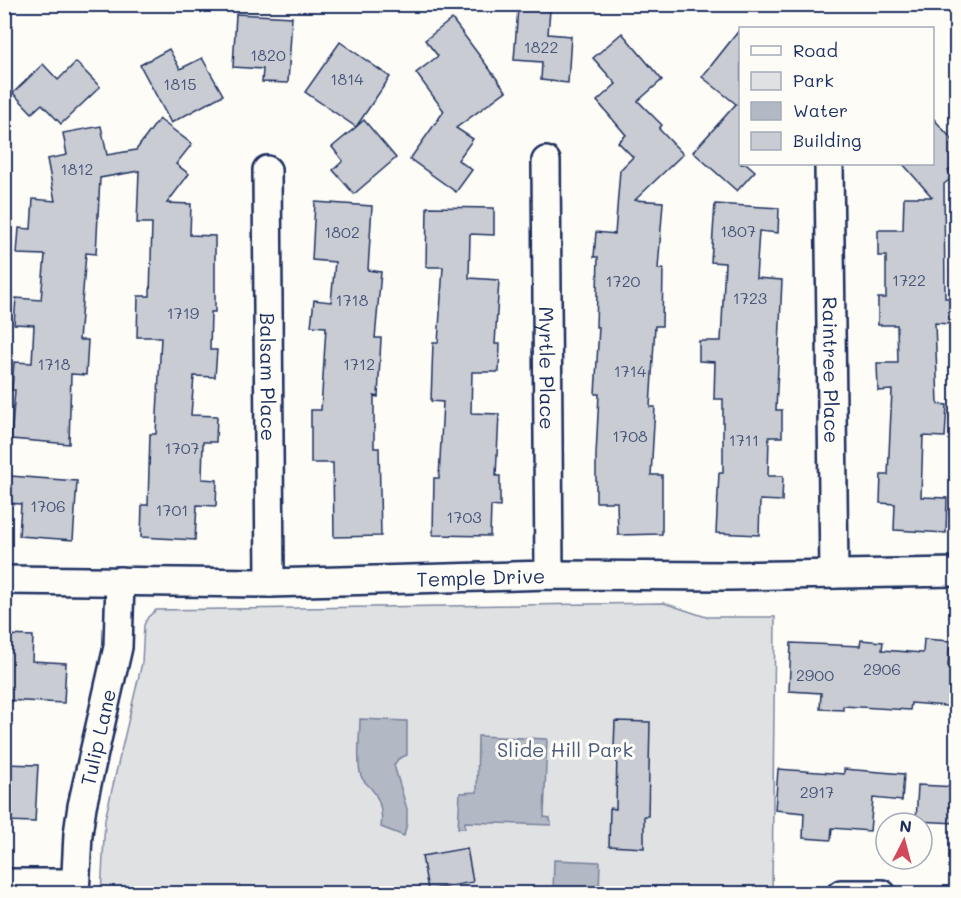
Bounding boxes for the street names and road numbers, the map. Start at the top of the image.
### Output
street label: Raintree Place [818,297,845,443]
street label: Myrtle Place [534,306,561,430]
street label: Balsam Place [255,313,282,441]
street label: Temple Drive [416,562,546,592]
street label: Tulip Lane [74,686,121,788]

